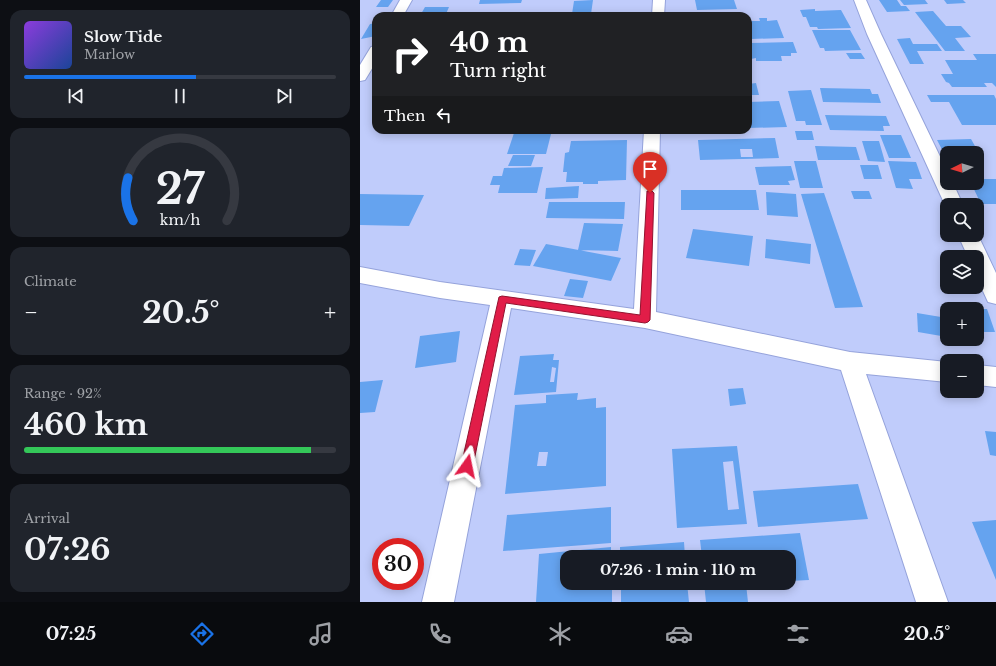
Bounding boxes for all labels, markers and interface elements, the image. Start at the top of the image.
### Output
text: 40 m [450,25,528,60]
text: Slow Tide [84,27,162,46]
icon: right [384,28,436,80]
text: Marlow [84,46,135,63]
text: Turn right [450,60,546,82]
icon: previous [65,85,87,107]
icon: pause [169,85,191,107]
icon: next [273,85,295,107]
icon: left [433,104,455,126]
text: Then [384,106,425,125]
north arrow [940,146,984,190]
map controls [940,146,984,398]
pin [633,152,667,193]
icon: arrive [639,158,661,180]
text: 27 [156,163,205,214]
button: search [940,198,984,242]
text: km/h [160,210,200,228]
button: layers [940,250,984,294]
text: Climate [24,273,77,290]
text: 20.5° [142,294,220,331]
text: − [24,299,38,326]
text: + [324,299,336,326]
button: + [940,302,984,346]
button: − [940,354,984,398]
text: Range · 92% [24,385,102,402]
text: 460 km [24,406,148,443]
position arrow [446,445,488,487]
text: Arrival [24,510,70,527]
text: 07:26 [24,531,110,568]
speed limit sign: 30 [372,538,424,590]
text: 07:26 · 1 min · 110 m [600,560,756,579]
icon: directions [188,620,216,648]
icon: music [307,620,335,648]
icon: phone [426,620,454,648]
icon: climate [546,620,574,648]
icon: car [665,620,693,648]
icon: filters [784,620,812,648]
text: 07:25 [46,623,96,645]
text: 20.5° [904,623,950,645]

